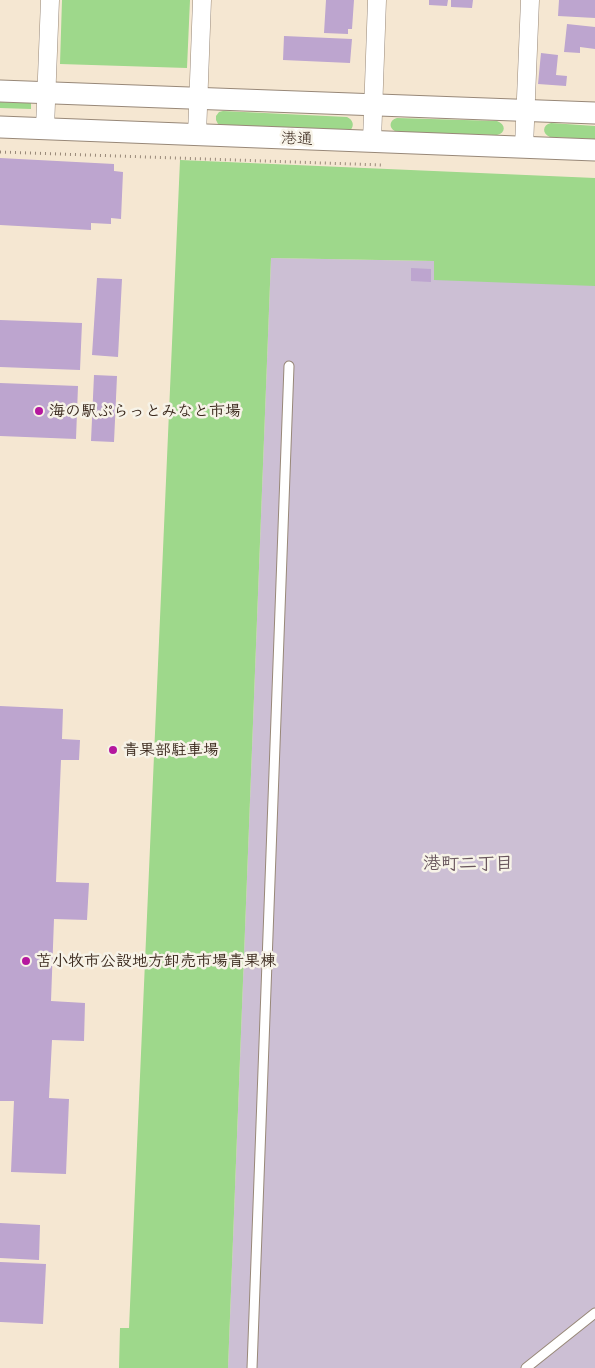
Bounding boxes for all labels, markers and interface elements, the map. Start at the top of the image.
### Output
street label: 港通 [281,129,313,149]
place label: 海の駅ぷらっとみなと市場 [49,401,241,421]
marker: 海の駅ぷらっとみなと市場 [33,405,45,417]
place label: 青果部駐車場 [123,740,219,760]
marker: 青果部駐車場 [107,744,119,756]
district label: 港町二丁目 [423,853,513,875]
place label: 苫小牧市公設地方卸売市場青果棟 [36,951,276,971]
marker: 苫小牧市公設地方卸売市場青果棟 [20,955,32,967]

